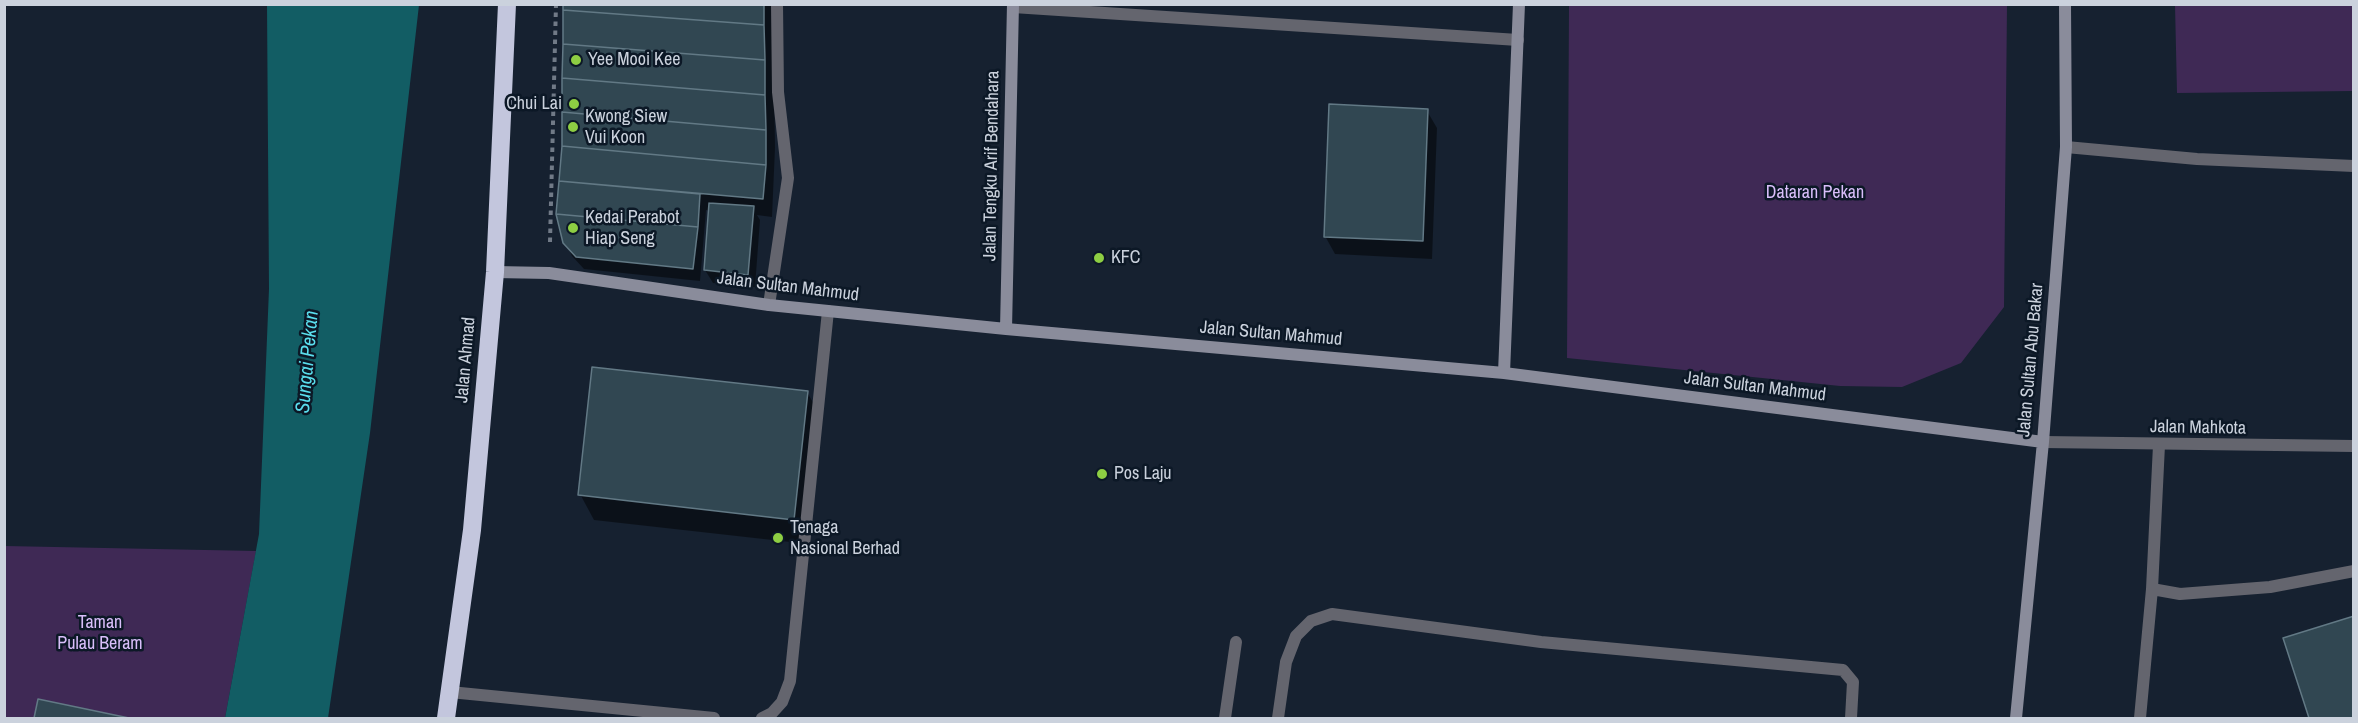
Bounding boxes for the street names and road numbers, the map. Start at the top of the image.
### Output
street label: Jalan Tengku Arif Bendahara [980,71,1004,261]
street label: Jalan Sultan Mahmud [716,268,860,306]
street label: Jalan Sultan Abu Bakar [2014,282,2048,438]
street label: Jalan Ahmad [451,316,481,404]
street label: Jalan Sultan Mahmud [1199,317,1343,351]
street label: Jalan Sultan Mahmud [1683,368,1827,406]
street label: Jalan Mahkota [2150,416,2246,440]

